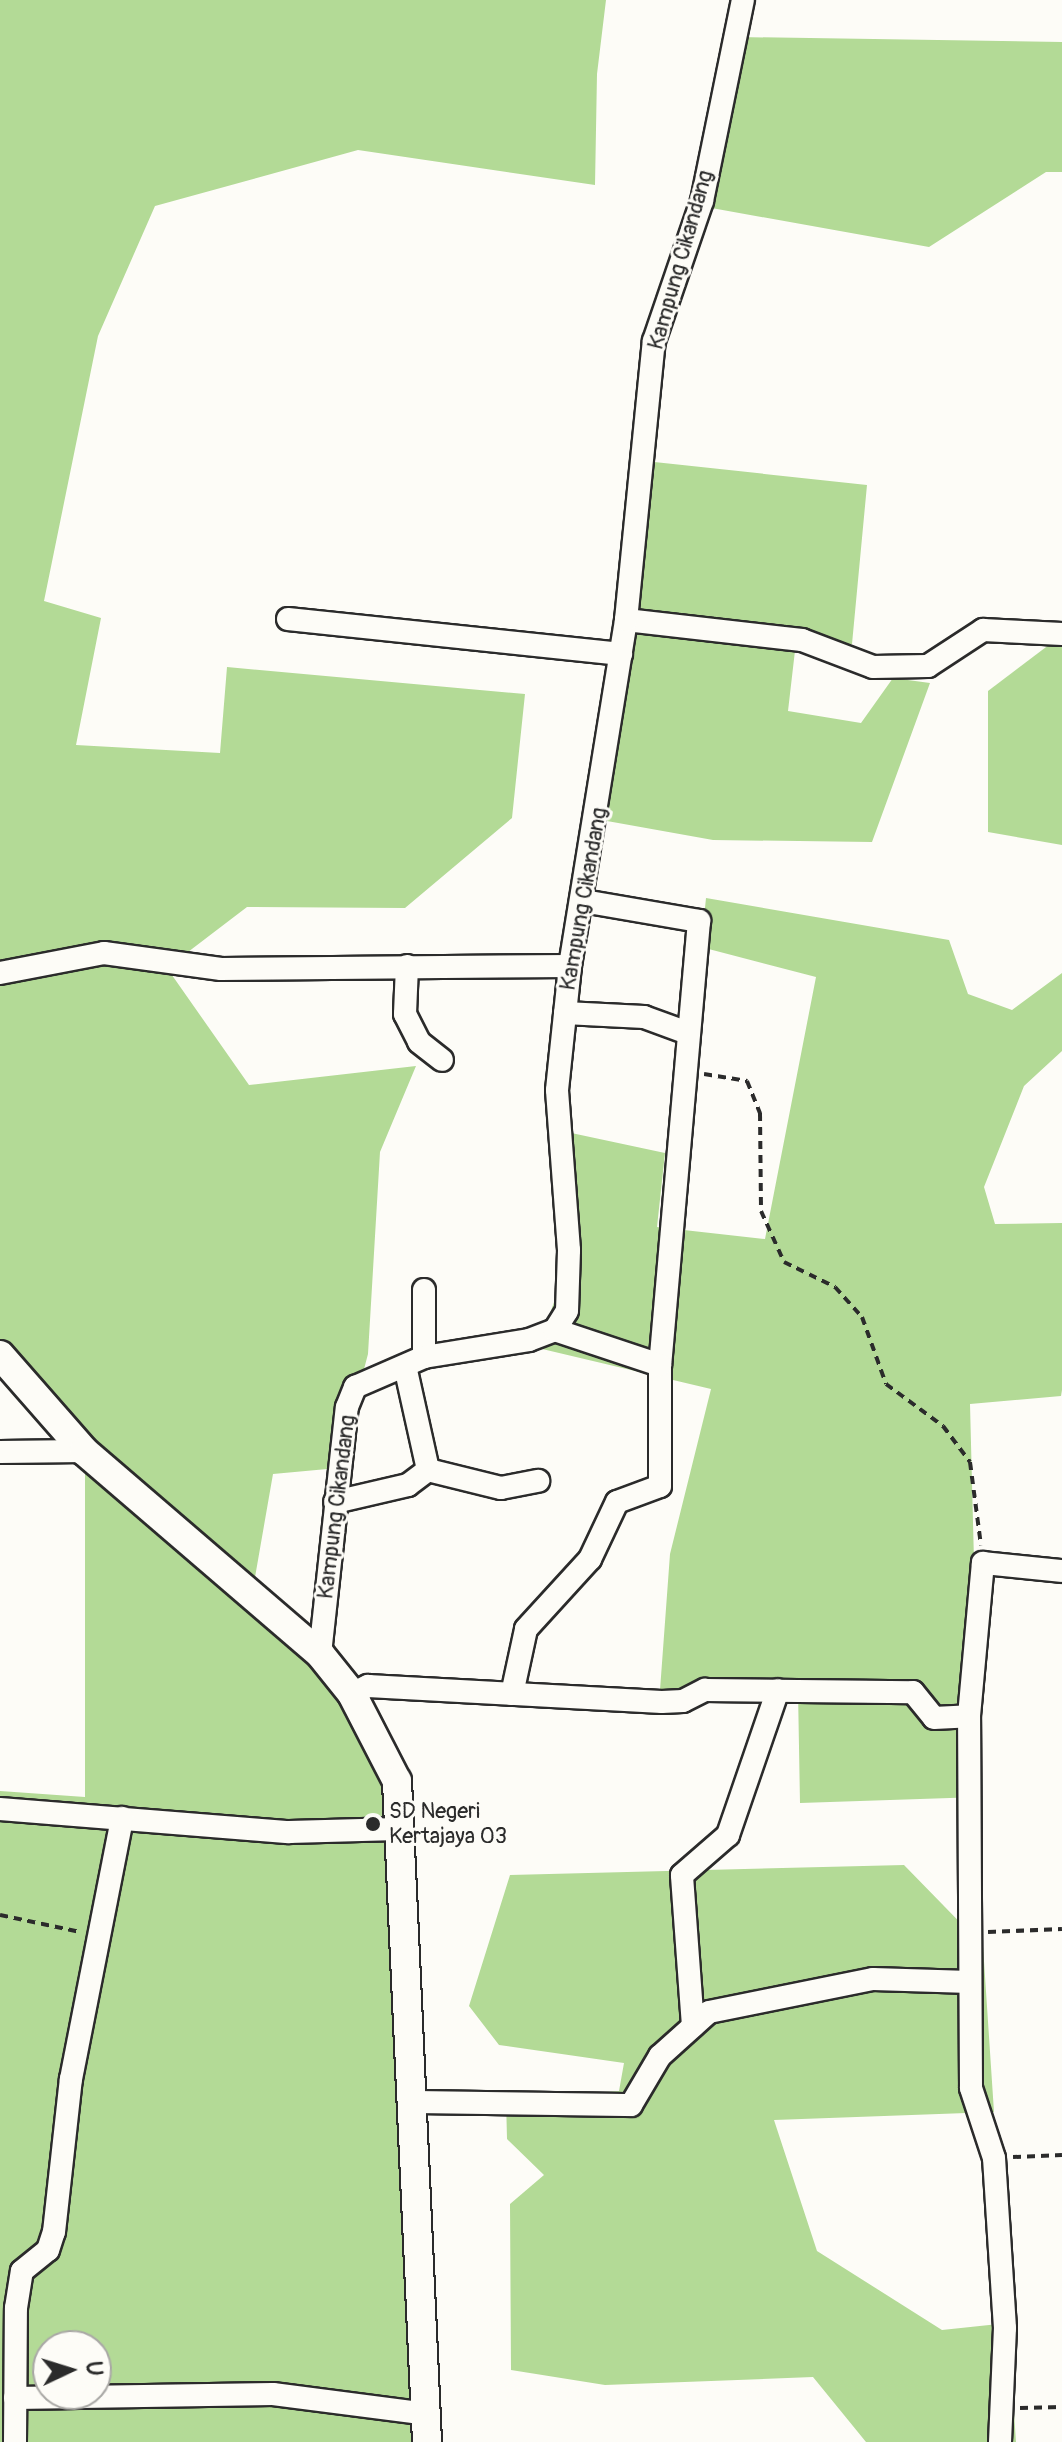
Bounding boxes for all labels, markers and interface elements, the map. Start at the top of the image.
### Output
street label: Kampung Cikandang [643,167,719,353]
street label: Kampung Cikandang [555,805,613,993]
street label: Kampung Cikandang [313,1413,361,1601]
place label: SD Negeri Kertajaya 03 [389,1798,507,1850]
marker: SD Negeri Kertajaya 03 [364,1815,382,1833]
north arrow [32,2330,112,2410]
text: U [79,2360,108,2377]

